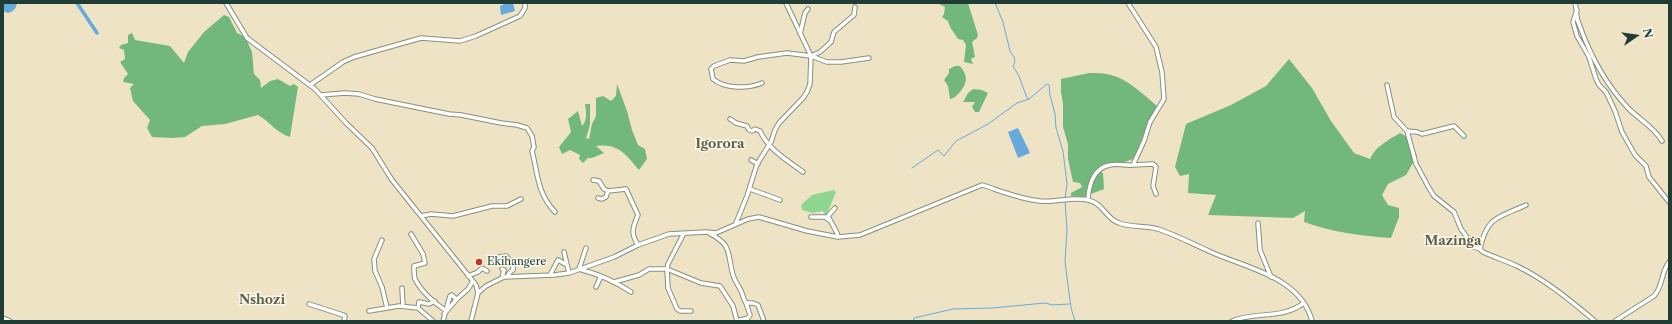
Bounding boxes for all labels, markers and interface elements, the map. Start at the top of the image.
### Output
north arrow [1616,16,1656,56]
text: N [1640,27,1656,40]
district label: Igorora [695,136,745,152]
district label: Mazinga [1424,233,1482,249]
place label: Ekihangere [487,255,546,269]
marker: Ekihangere [474,257,484,267]
district label: Nshozi [239,292,285,308]

